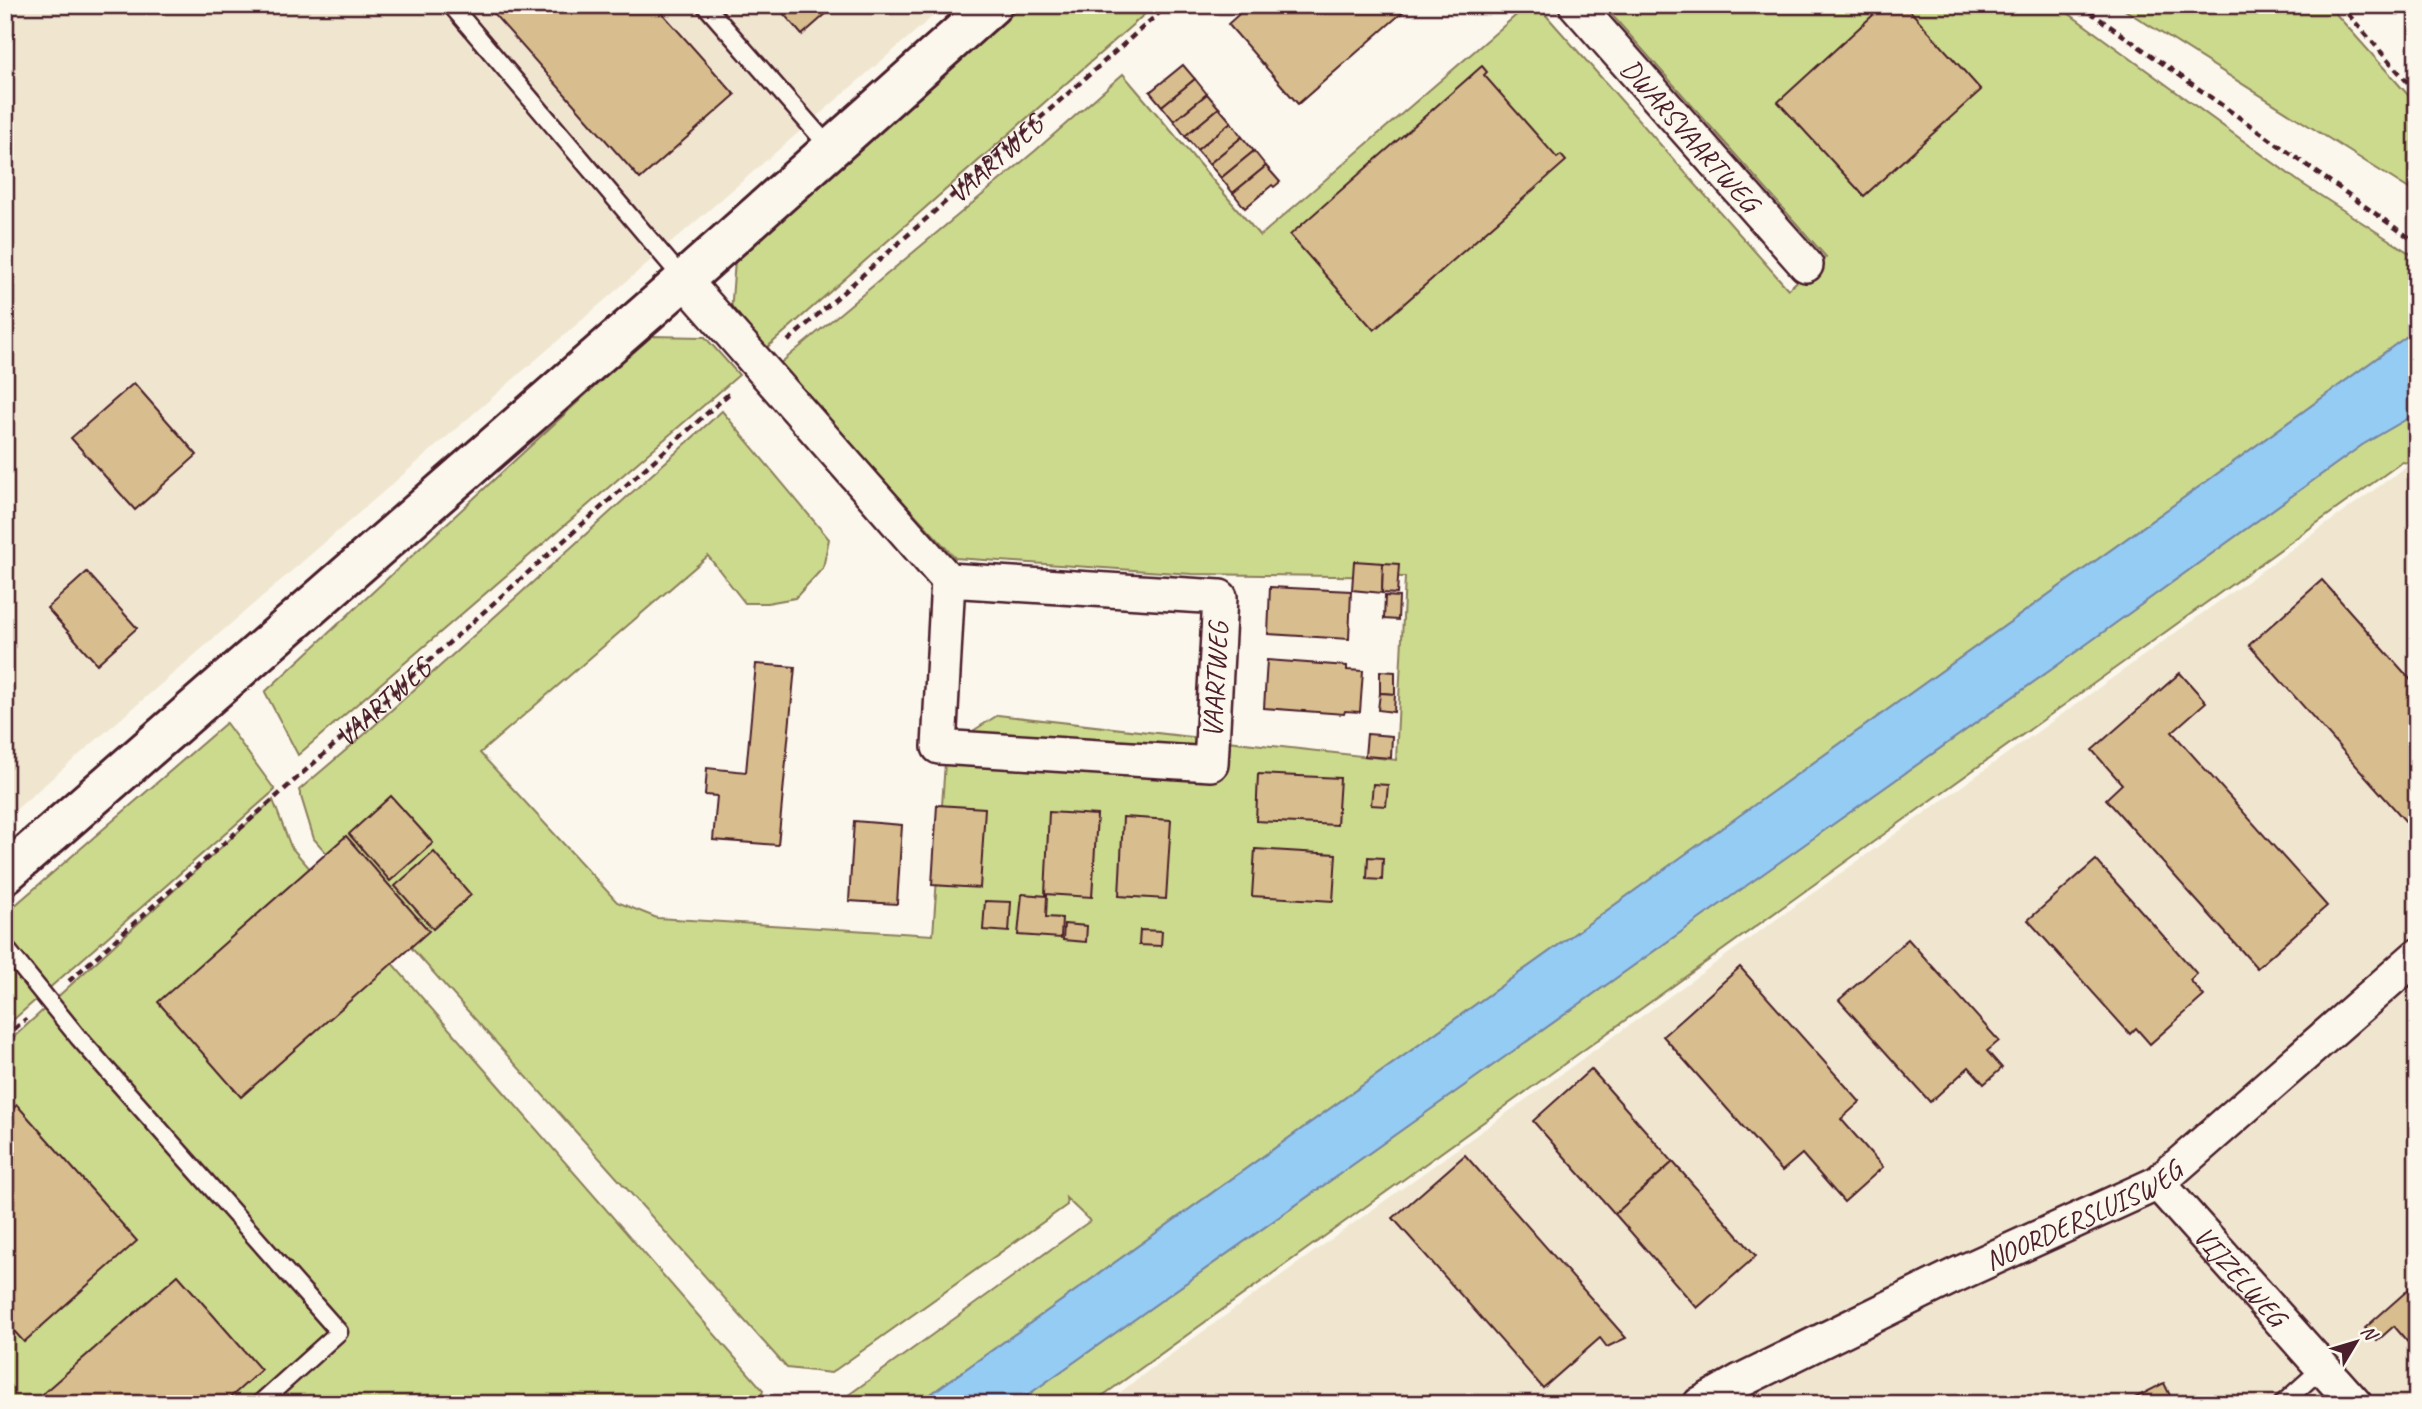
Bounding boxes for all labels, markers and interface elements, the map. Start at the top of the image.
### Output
street label: DWARSVAARTWEG [1614,51,1770,221]
street label: VAARTWEG [940,105,1052,210]
street label: VAARTWEG [1194,618,1236,739]
street label: VAARTWEG [328,648,440,753]
street label: NOORDERSLUISWEG [1979,1150,2192,1277]
street label: VIJZELWEG [2187,1218,2297,1336]
north arrow [2320,1308,2390,1378]
text: N [2356,1320,2384,1347]

